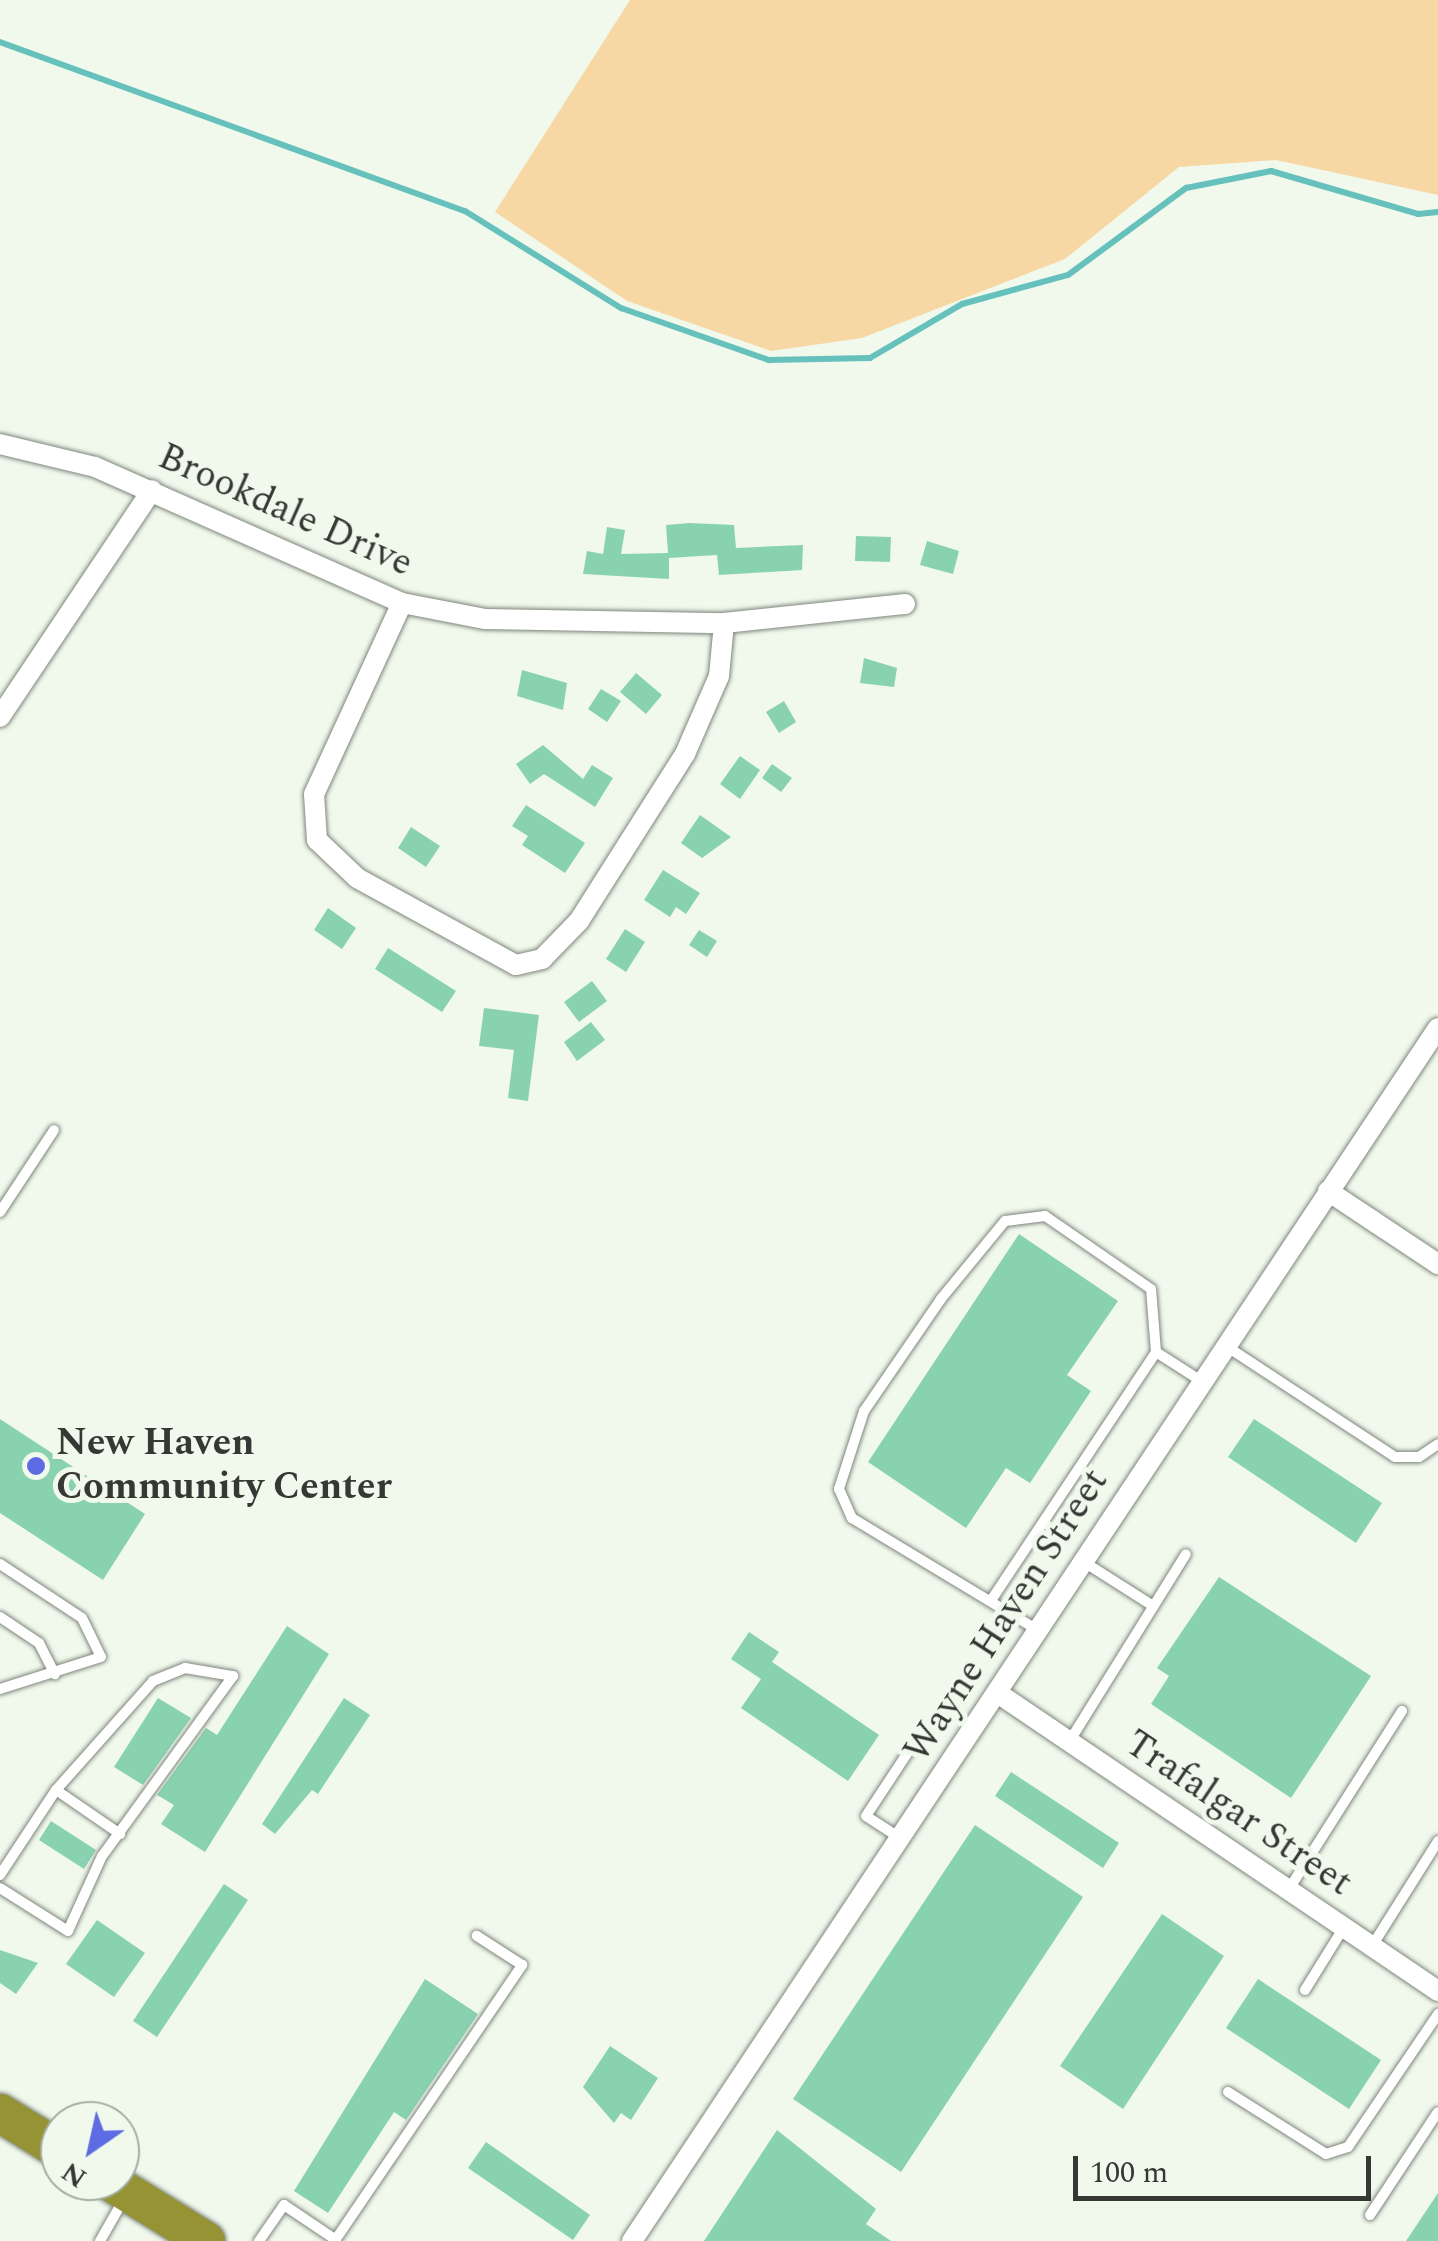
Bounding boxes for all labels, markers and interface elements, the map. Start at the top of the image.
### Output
street label: Brookdale Drive [151,435,419,587]
place label: New Haven Community Center [56,1421,392,1510]
marker: New Haven Community Center [25,1455,47,1477]
street label: Wayne Haven Street [895,1461,1119,1771]
street label: Trafalgar Street [1116,1721,1360,1907]
north arrow [40,2101,140,2201]
scale bar [1078,2136,1376,2198]
text: N [53,2150,96,2199]
text: 100 m [1090,2150,1168,2196]

